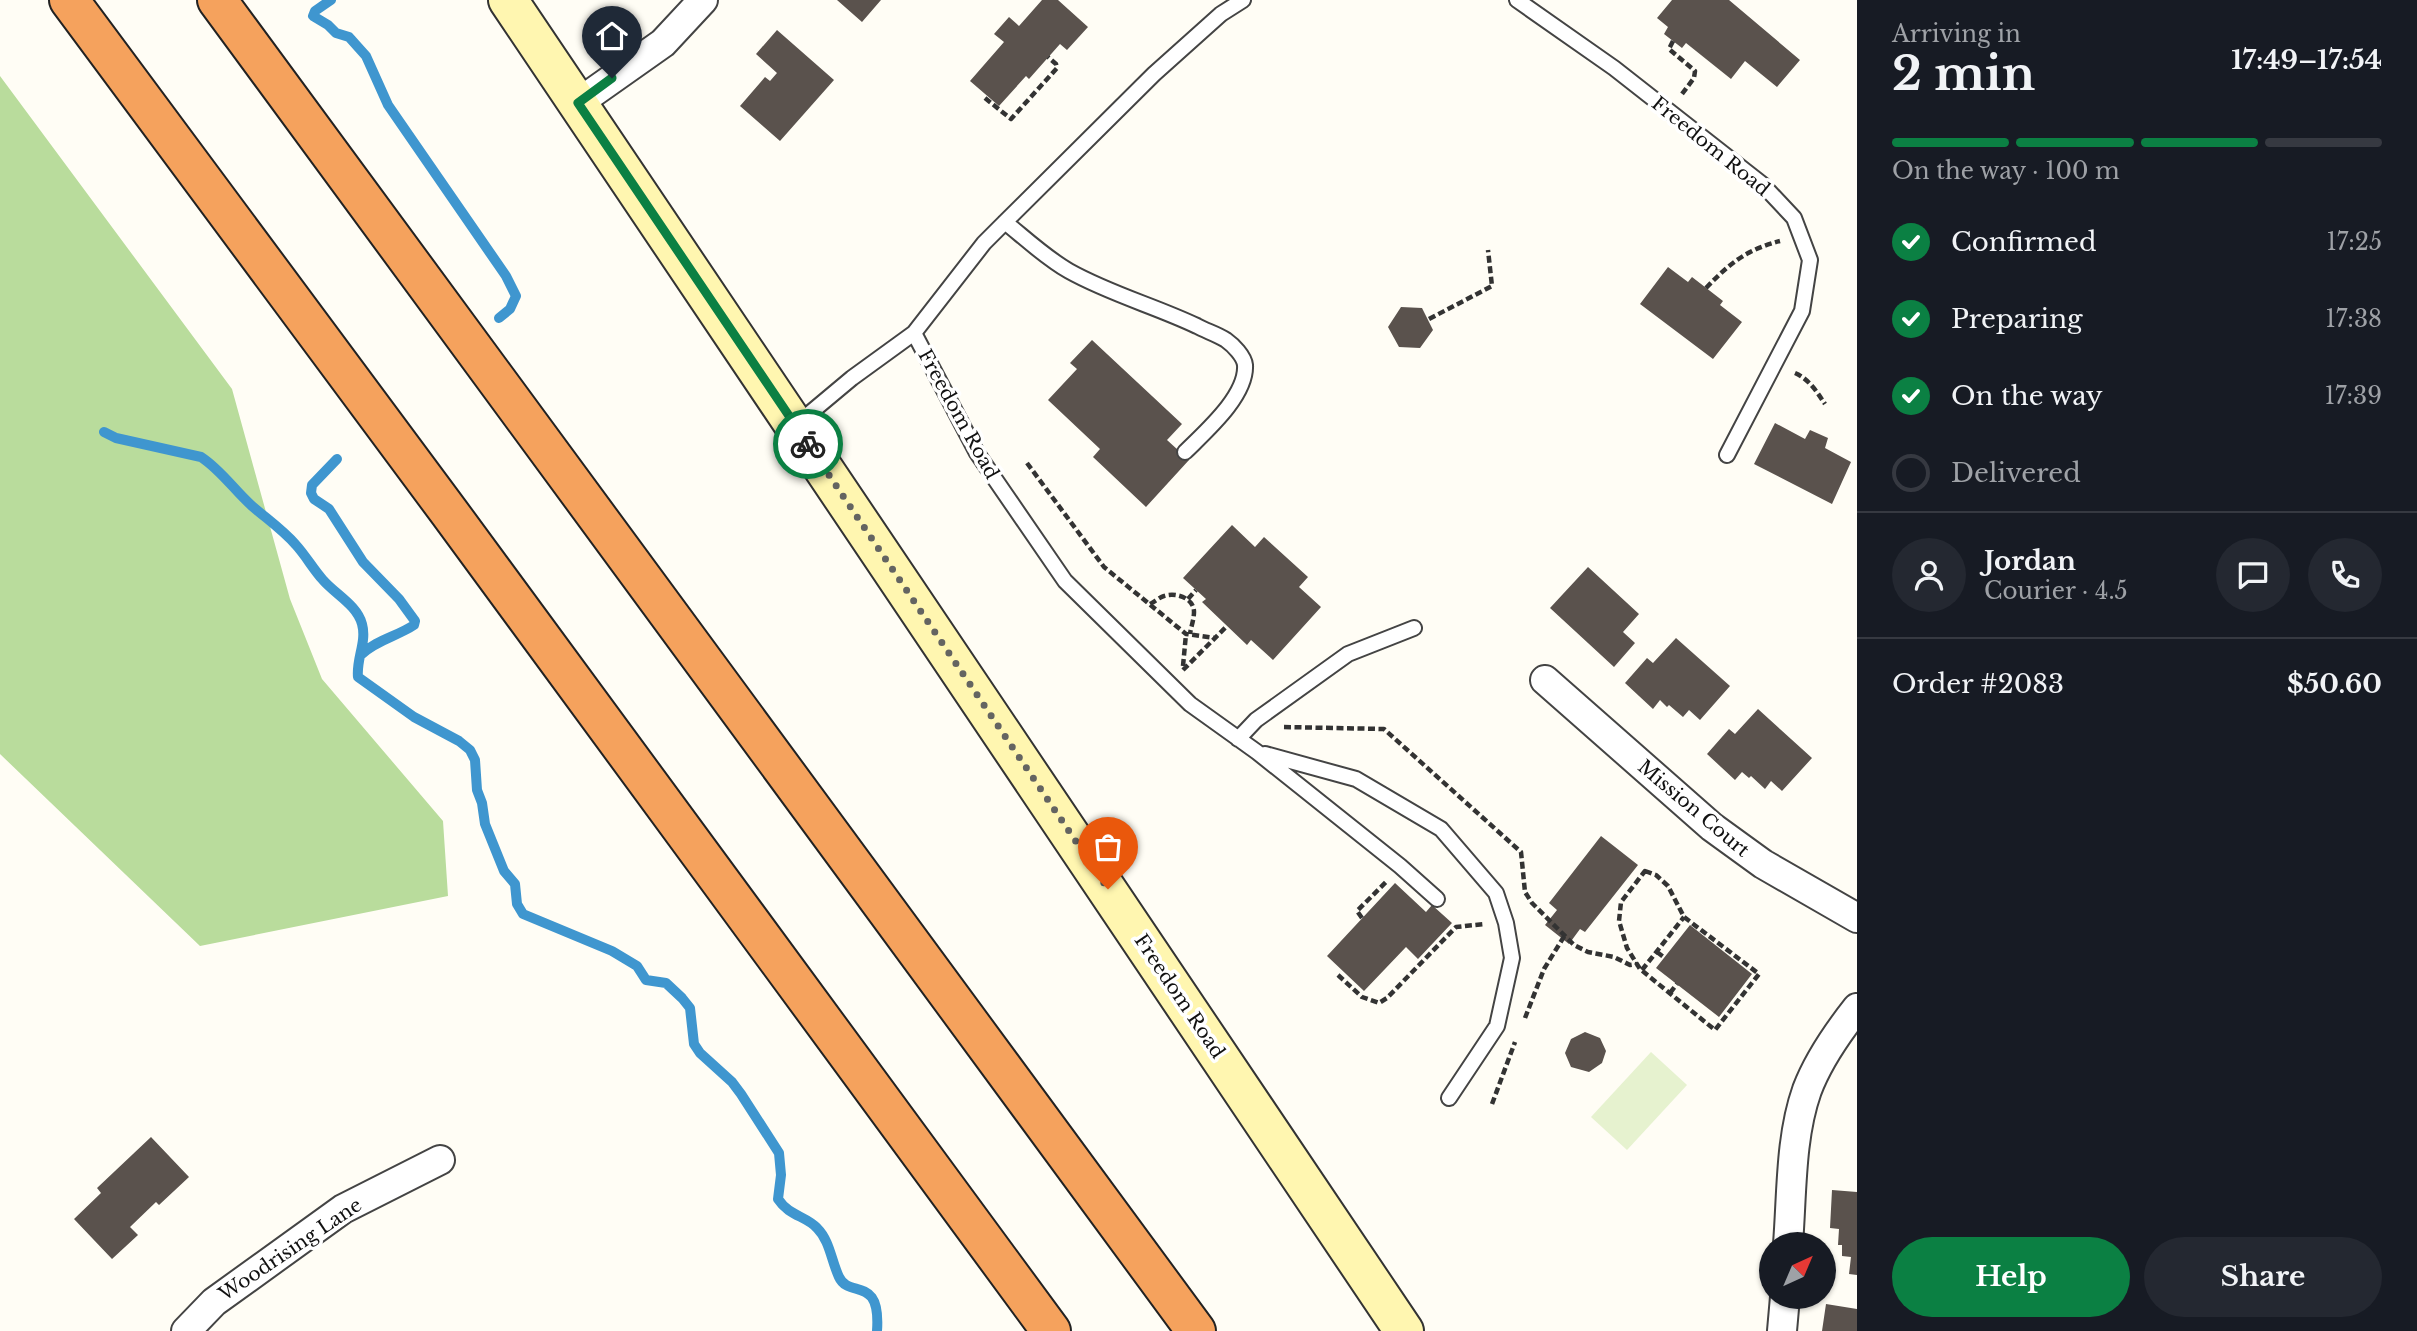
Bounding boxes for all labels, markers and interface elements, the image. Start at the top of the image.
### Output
pin [582,6,642,78]
icon: home [593,17,631,55]
text: Arriving in [1892,20,2021,48]
text: 17:49–17:54 [2231,44,2382,76]
text: 2 min [1892,45,2035,102]
street label: Freedom Road [1647,92,1774,201]
text: On the way · 100 m [1892,157,2120,185]
icon: check [1892,223,1930,261]
text: Confirmed [1951,226,2096,258]
text: 17:25 [2326,228,2382,256]
icon: check [1892,300,1930,338]
text: Preparing [1951,303,2083,335]
text: 17:38 [2326,305,2382,333]
street label: Freedom Road [913,345,1004,483]
icon: check [1892,377,1930,415]
text: On the way [1951,380,2103,412]
text: 17:39 [2325,382,2382,410]
courier [773,409,843,479]
icon: bike [789,425,827,463]
text: Delivered [1951,457,2081,489]
button: person [1892,538,1966,612]
button: chat [2216,538,2290,612]
button: phone [2308,538,2382,612]
text: Jordan [1984,545,2076,577]
text: Courier · 4.5 [1984,577,2128,605]
text: Order #2083 [1892,668,2064,700]
text: $50.60 [2287,668,2382,700]
street label: Mission Court [1633,755,1755,862]
pin [1078,817,1138,889]
icon: bag [1089,828,1127,866]
street label: Freedom Road [1130,930,1230,1063]
street label: Woodrising Lane [214,1193,366,1306]
north arrow [1759,1232,1836,1309]
map controls [1759,1232,1836,1309]
button: Help [1892,1237,2130,1317]
button: Share [2144,1237,2382,1317]

